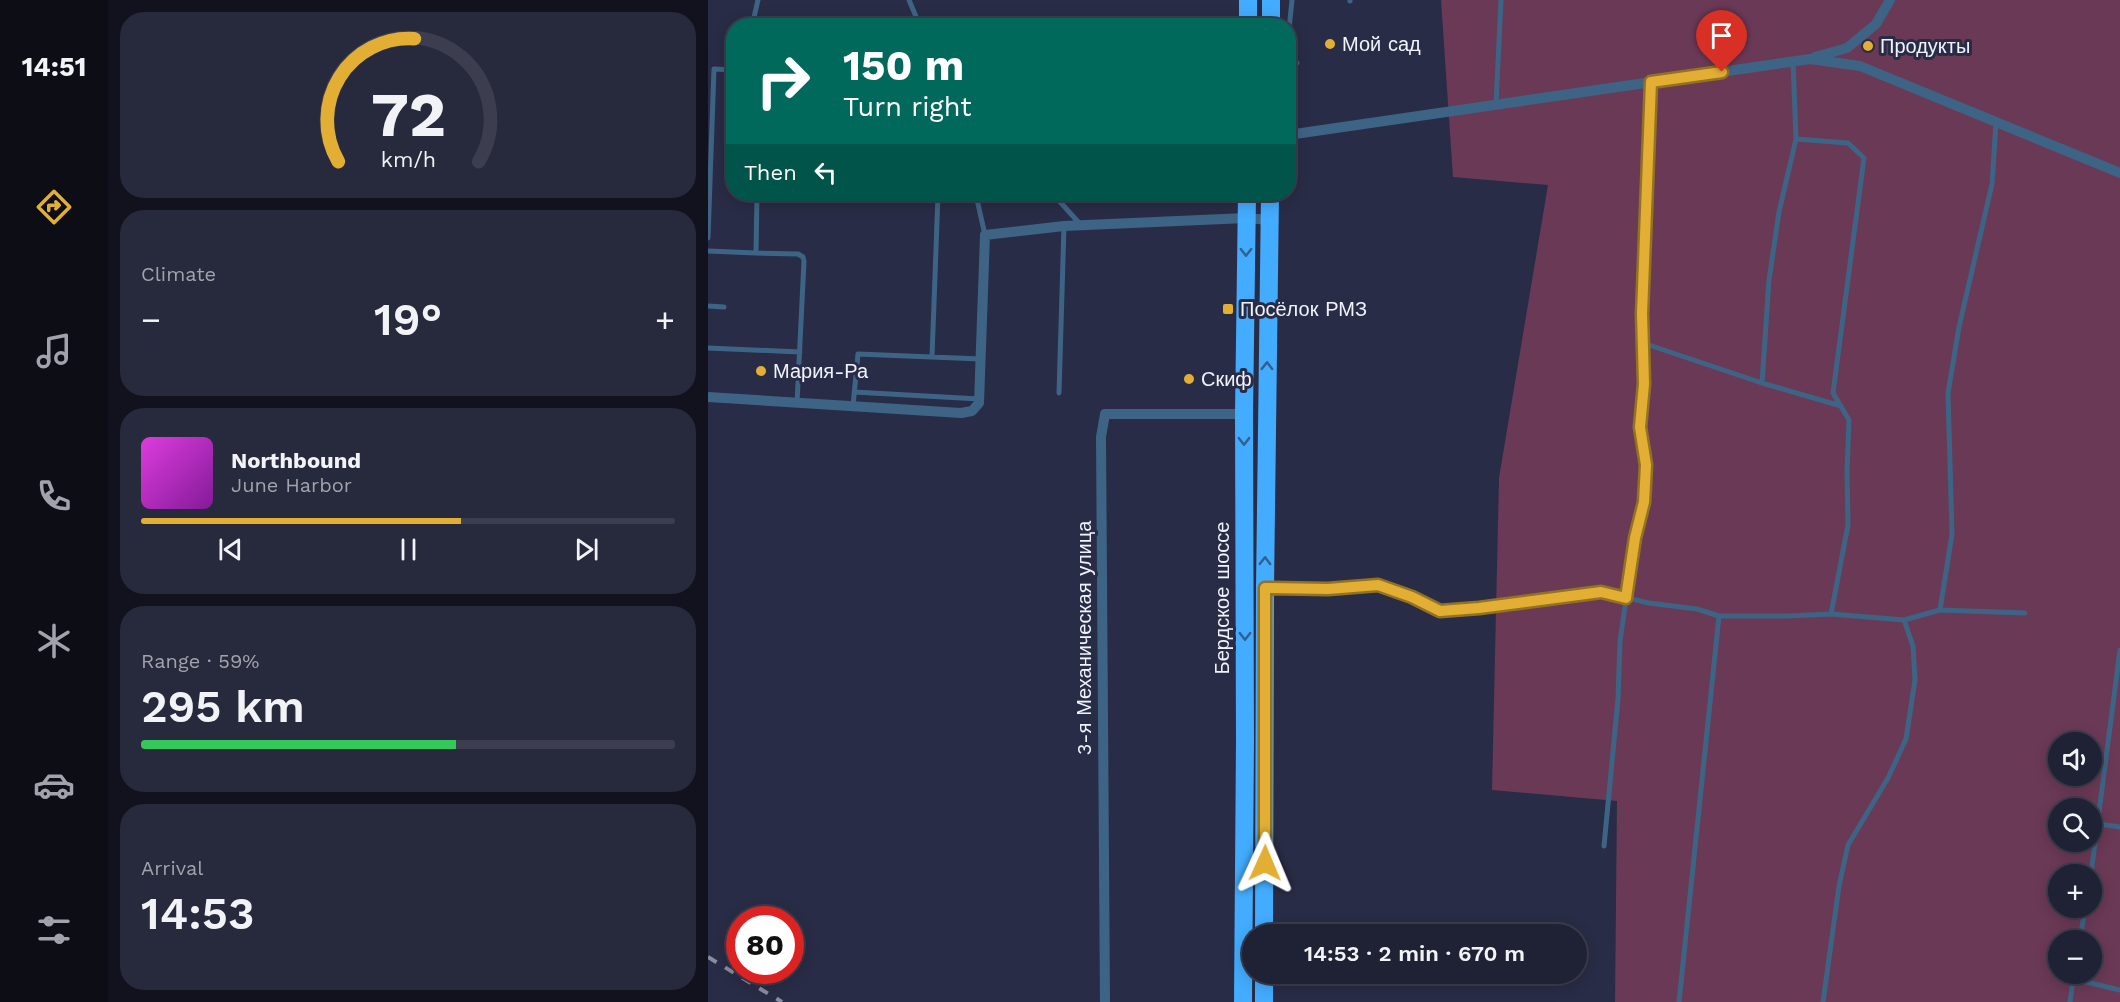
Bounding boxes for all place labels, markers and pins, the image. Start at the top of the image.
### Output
pin [1696,10,1747,72]
place label: Мой сад [1342,32,1421,56]
place label: Продукты [1880,34,1970,58]
marker: Мой сад [1323,37,1337,51]
marker: Продукты [1861,39,1875,53]
place label: Посёлок РМЗ [1240,297,1367,321]
marker: Посёлок РМЗ [1221,302,1235,316]
place label: Мария-Ра [773,359,869,383]
marker: Мария-Ра [754,364,768,378]
place label: Скиф [1201,367,1252,391]
marker: Скиф [1182,372,1196,386]

